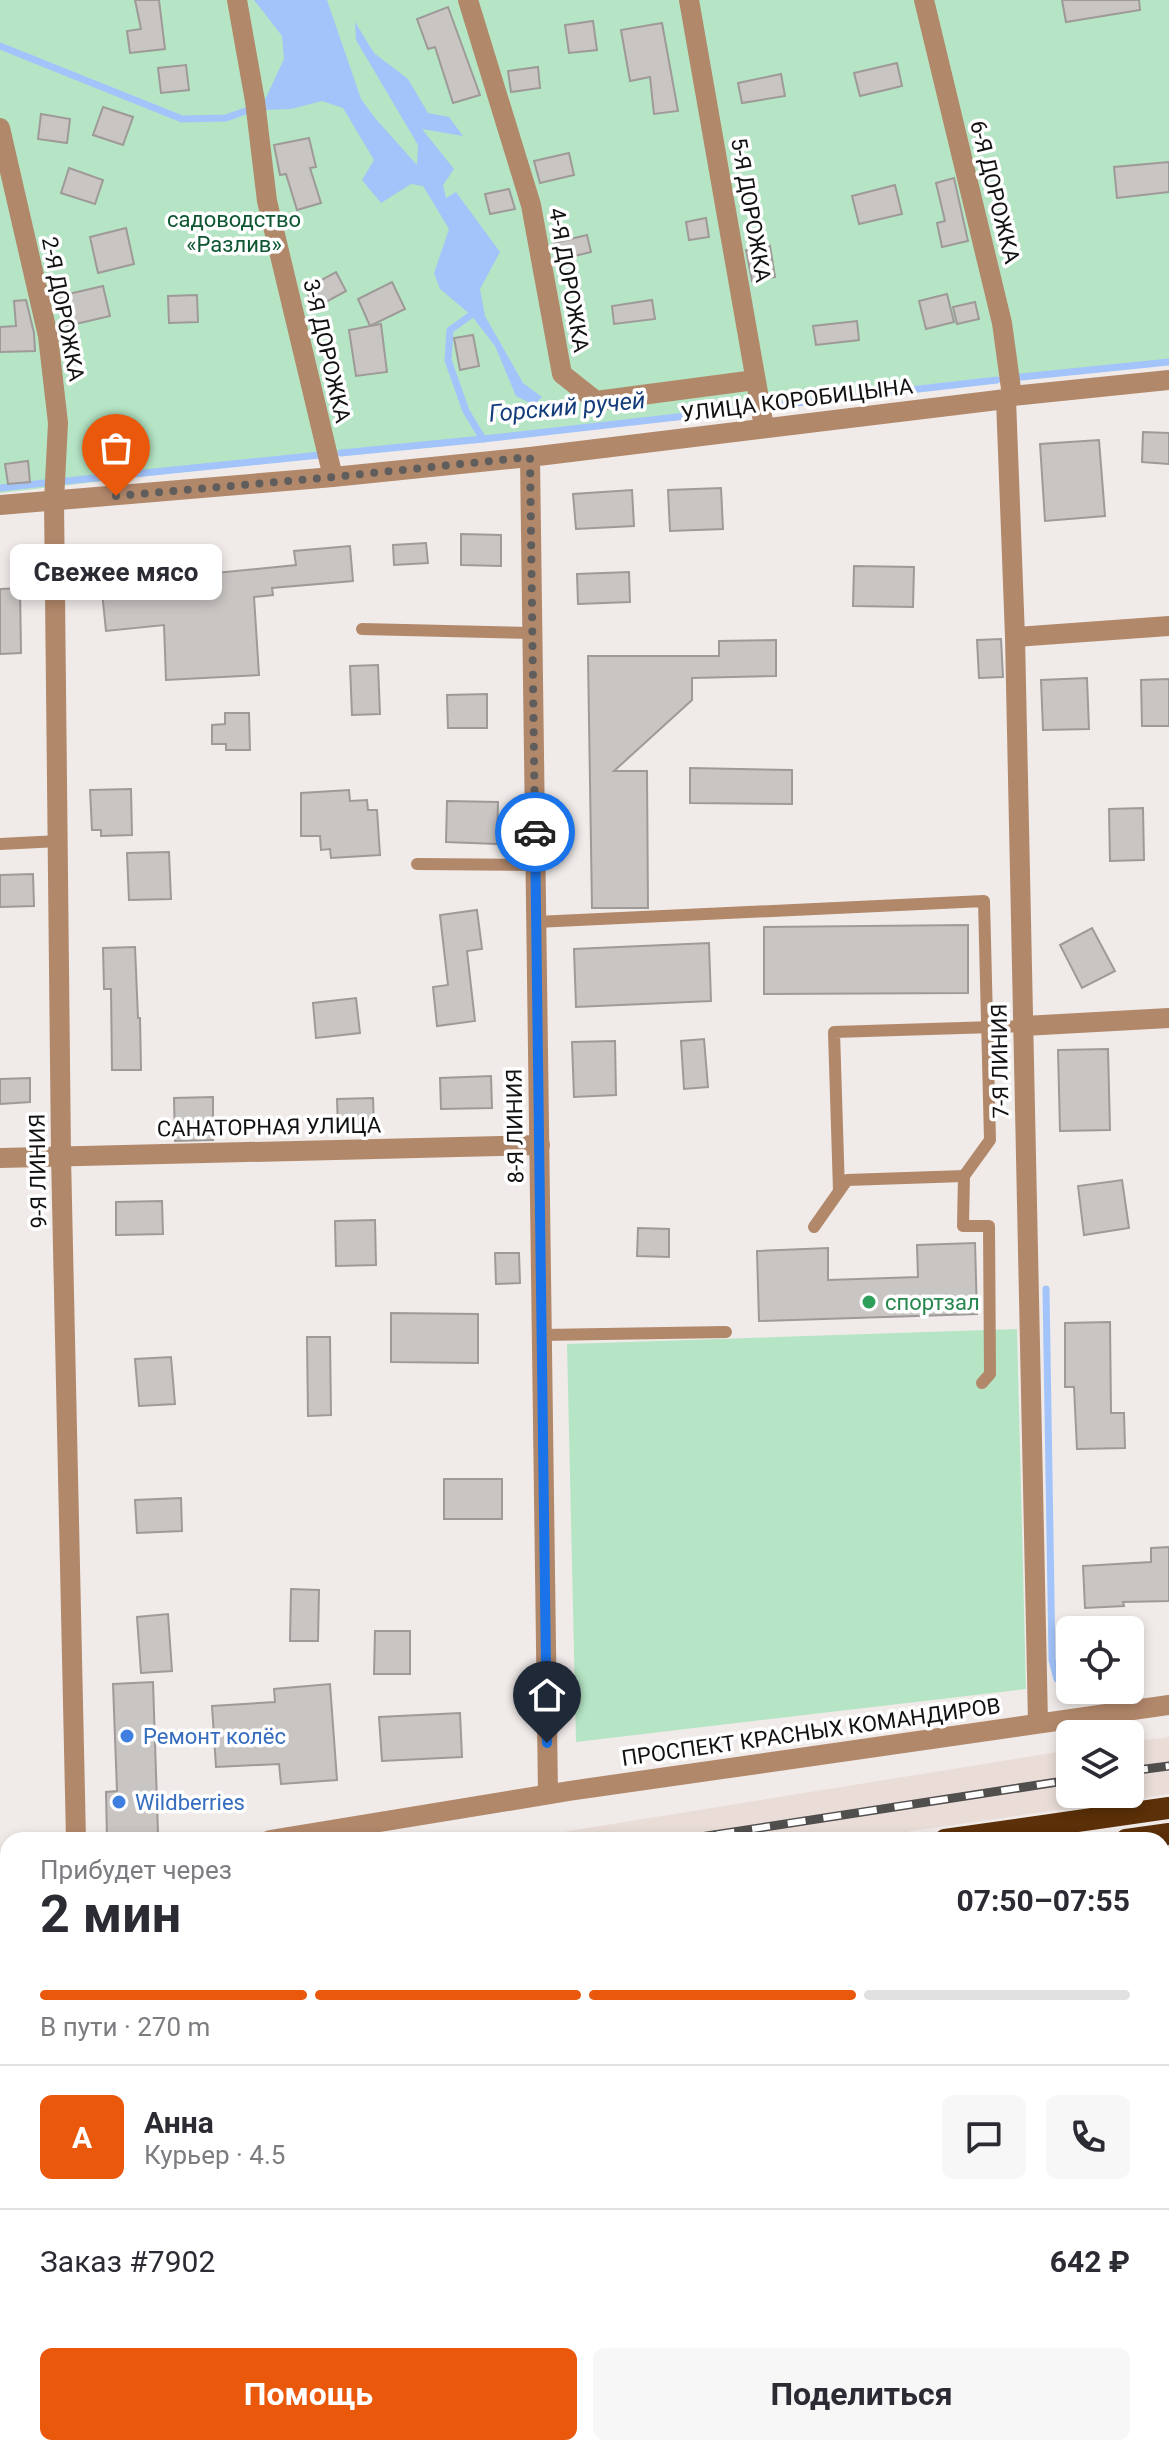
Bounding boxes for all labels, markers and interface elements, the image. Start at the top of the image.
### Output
street label: 6-Я ДОРОЖКА [965,118,1025,267]
street label: 5-Я ДОРОЖКА [726,136,776,285]
street label: 4-Я ДОРОЖКА [544,206,594,355]
park label: садоводство «Разлив» [167,207,301,257]
street label: 2-Я ДОРОЖКА [37,235,89,384]
street label: 3-Я ДОРОЖКА [298,277,356,426]
street label: УЛИЦА КОРОБИЦЫНА [680,373,915,427]
water label: Горский ручей [488,386,646,428]
pin [82,414,150,496]
icon: bag [94,426,138,470]
callout: Свежее мясо [10,544,222,600]
text: Свежее мясо [34,557,198,587]
courier [495,792,575,872]
icon: car [513,810,557,854]
street label: 7-Я ЛИНИЯ [987,1004,1013,1118]
street label: 8-Я ЛИНИЯ [502,1069,528,1183]
street label: САНАТОРНАЯ УЛИЦА [157,1113,382,1141]
street label: 9-Я ЛИНИЯ [25,1114,51,1228]
place label: спортзал [885,1290,980,1315]
marker: спортзал [860,1293,878,1311]
map controls [1056,1616,1144,1808]
button: locate [1056,1616,1144,1704]
pin [513,1661,581,1743]
icon: home [525,1673,569,1717]
street label: ПРОСПЕКТ КРАСНЫХ КОМАНДИРОВ [620,1693,1002,1771]
button: layers [1056,1720,1144,1808]
place label: Ремонт колёс [143,1724,286,1749]
marker: Ремонт колёс [118,1727,136,1745]
place label: Wildberries [135,1790,245,1815]
marker: Wildberries [110,1793,128,1811]
text: Прибудет через [40,1855,232,1885]
text: 07:50–07:55 [956,1883,1130,1918]
text: 2 мин [40,1884,181,1945]
text: В пути · 270 m [40,2012,210,2042]
button: chat [942,2095,1026,2179]
button: phone [1046,2095,1130,2179]
text: Анна [144,2105,214,2140]
text: А [72,2120,92,2155]
text: Курьер · 4.5 [144,2140,285,2170]
text: Заказ #7902 [40,2244,215,2279]
text: 642 ₽ [1050,2244,1130,2279]
button: Помощь [40,2348,577,2440]
button: Поделиться [593,2348,1130,2440]

